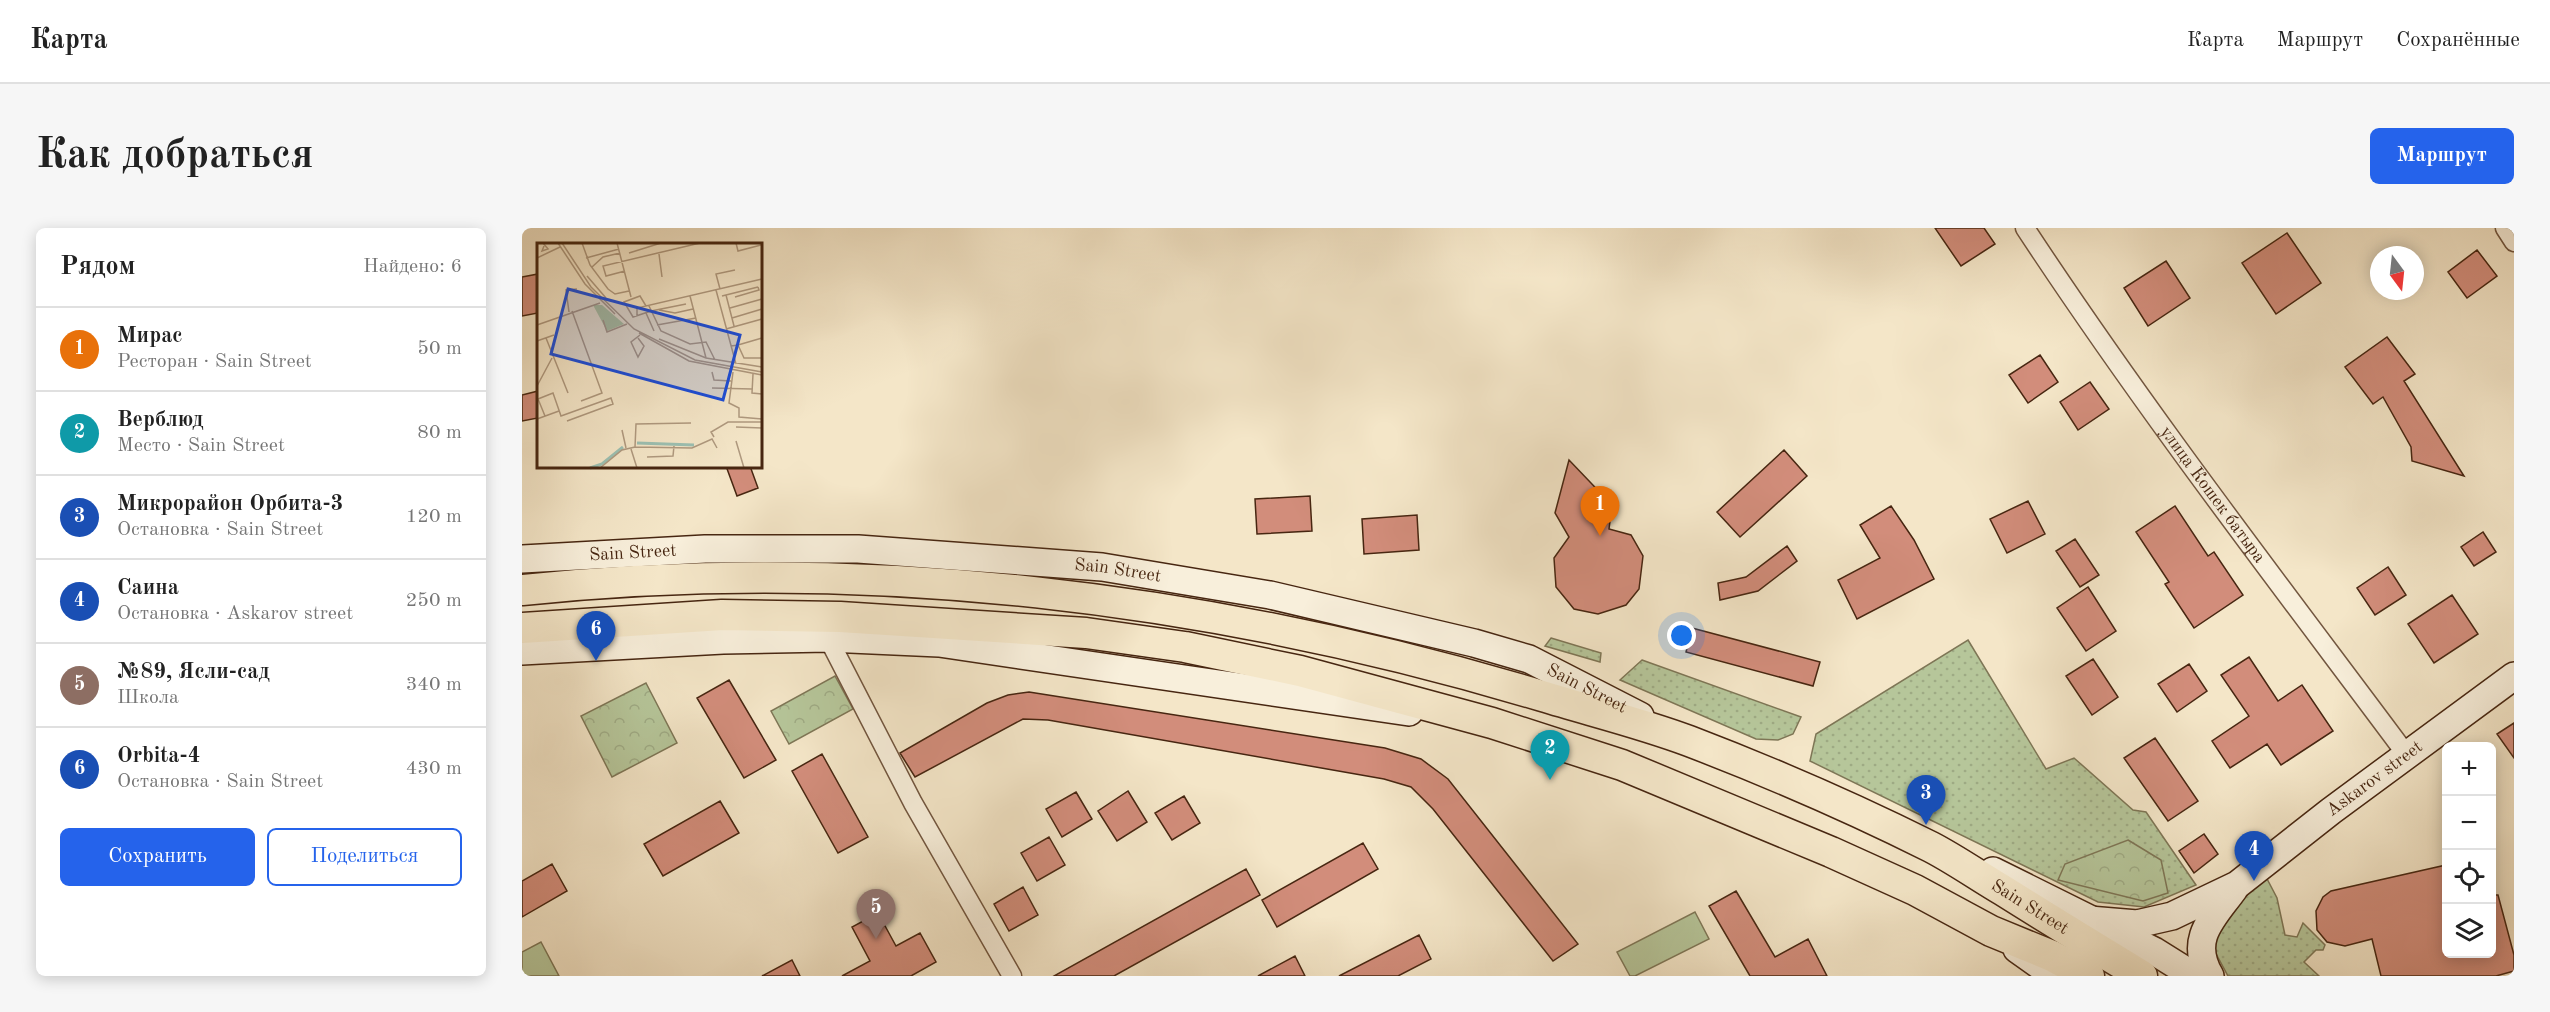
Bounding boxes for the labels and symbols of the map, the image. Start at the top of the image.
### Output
inset map [537,243,762,468]
north arrow [2370,246,2424,300]
street label: улица Кошек батыра [2156,423,2269,566]
pin: 1 [1580,486,1620,536]
street label: Sain Street [589,542,677,564]
street label: Sain Street [1074,556,1162,586]
pin: 6 [576,612,616,661]
your location [1667,621,1696,650]
street label: Sain Street [1544,661,1630,717]
pin: 2 [1530,730,1570,780]
street label: Askarov street [2323,738,2426,820]
pin: 3 [1906,776,1946,825]
pin: 4 [2234,832,2274,881]
street label: Sain Street [1988,877,2072,938]
pin: 5 [856,890,896,939]

